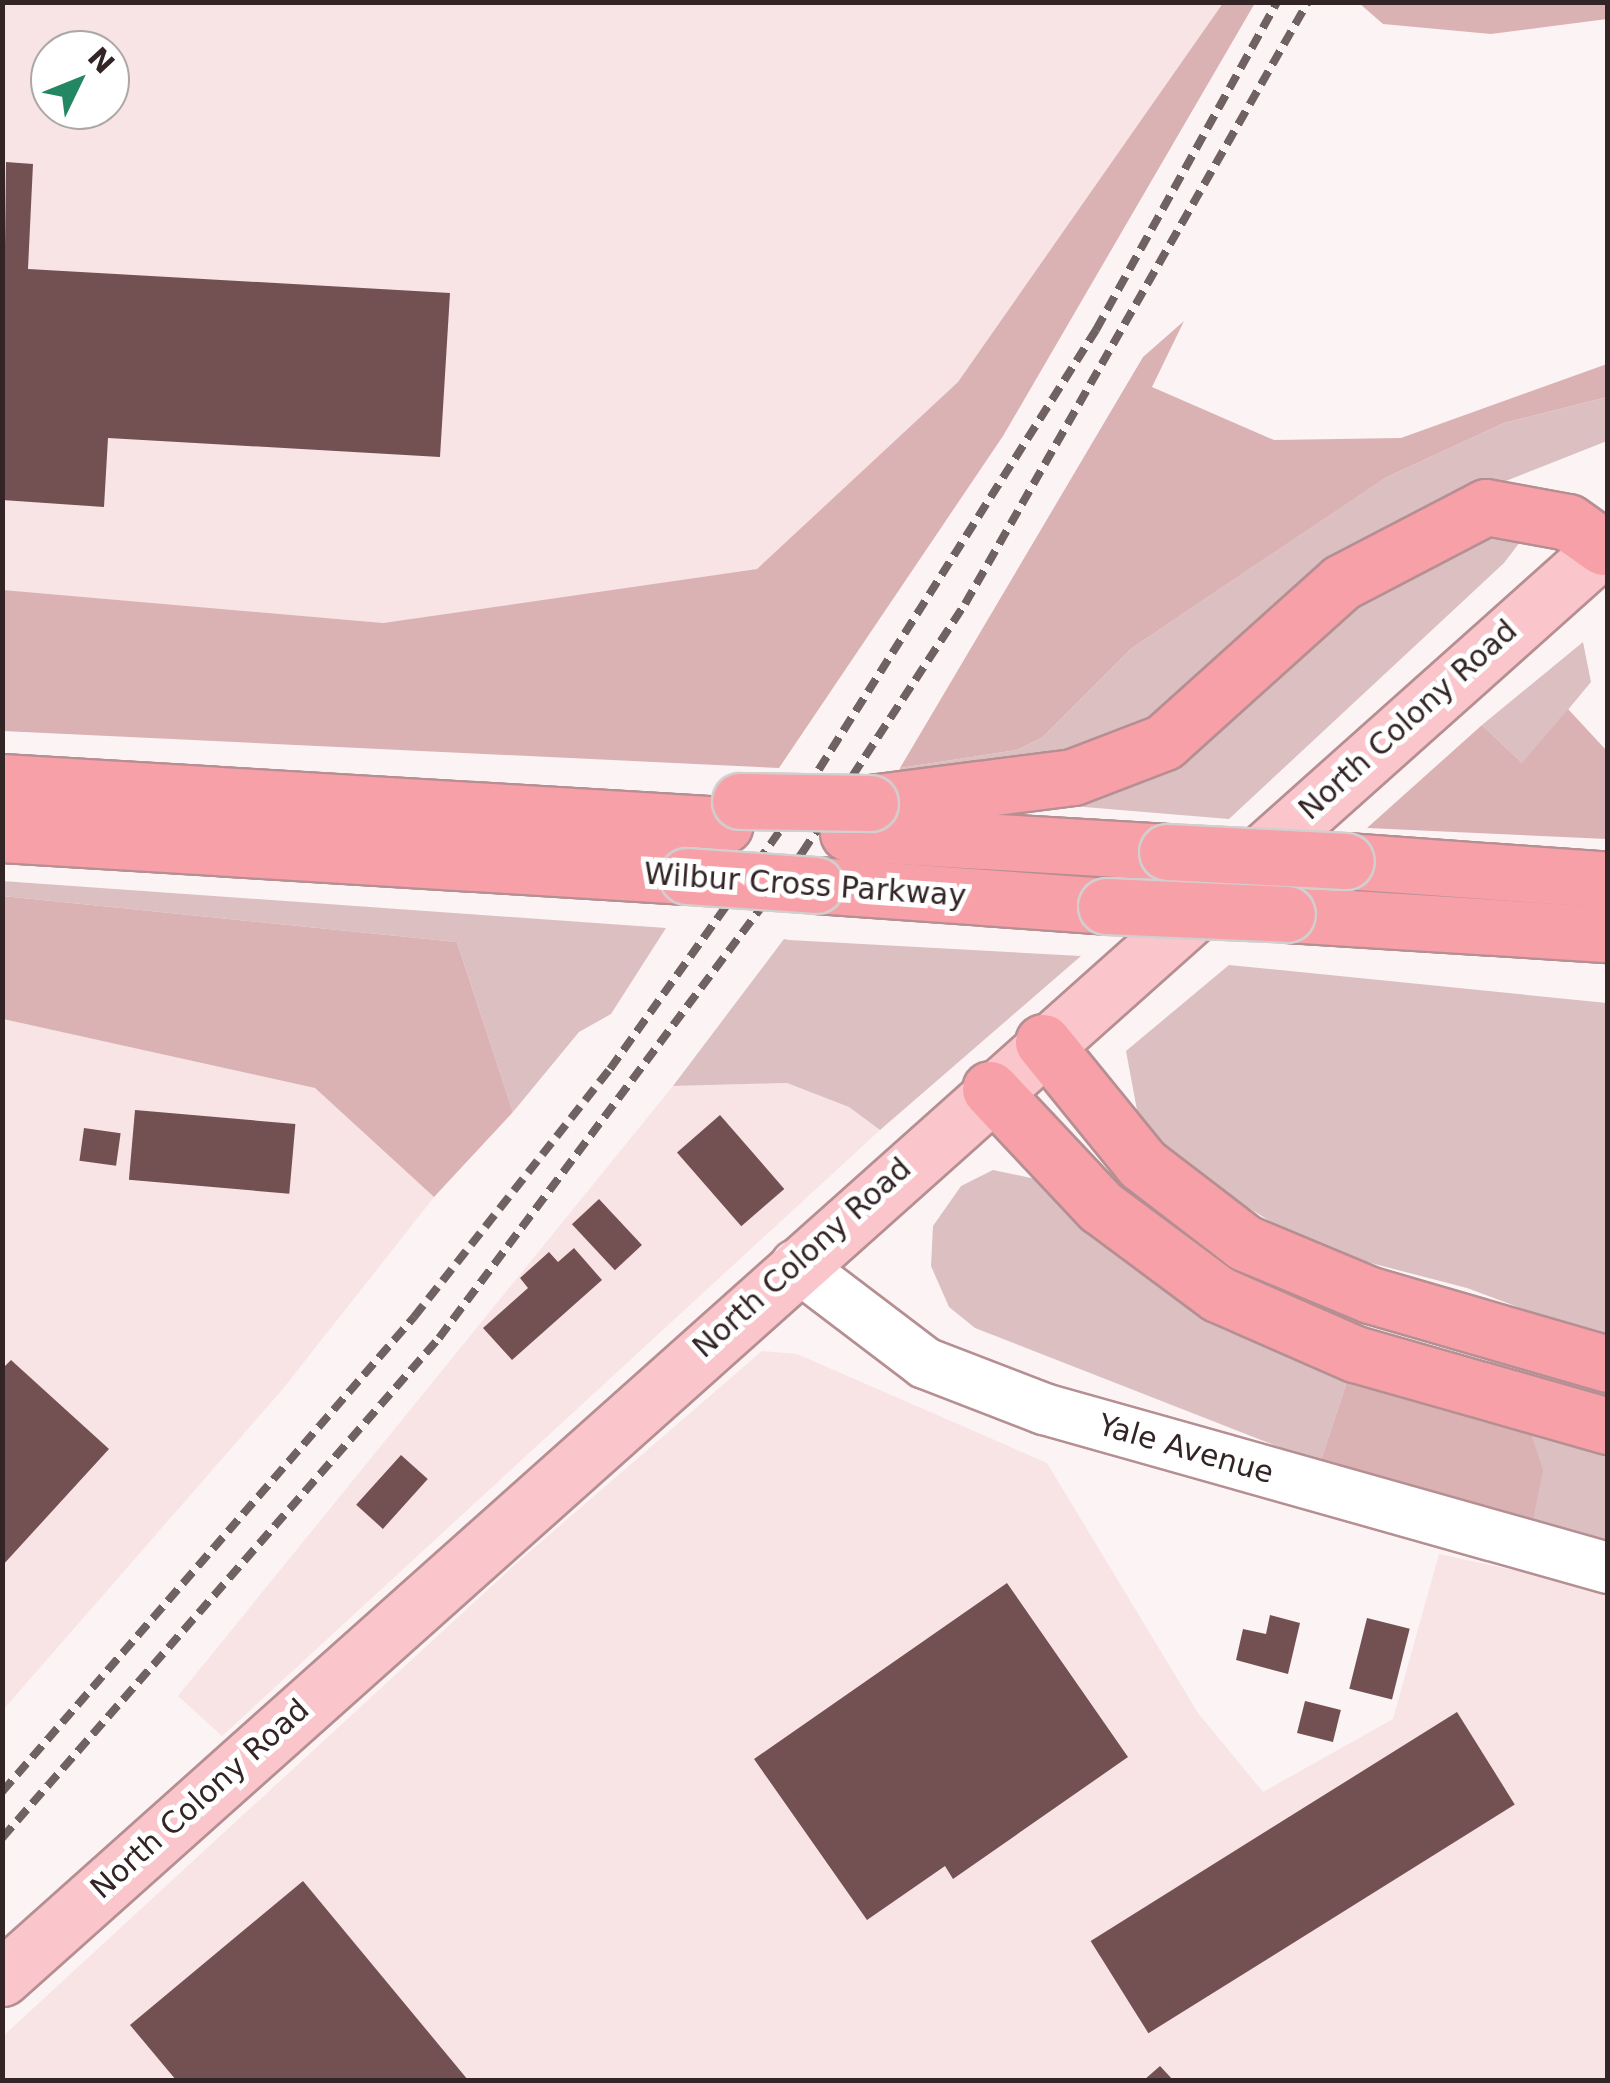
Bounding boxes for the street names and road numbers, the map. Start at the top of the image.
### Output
street label: North Colony Road [1292,613,1524,827]
street label: Wilbur Cross Parkway [643,856,967,914]
street label: North Colony Road [686,1151,918,1365]
street label: Yale Avenue [1094,1407,1278,1491]
street label: North Colony Road [84,1692,316,1906]

